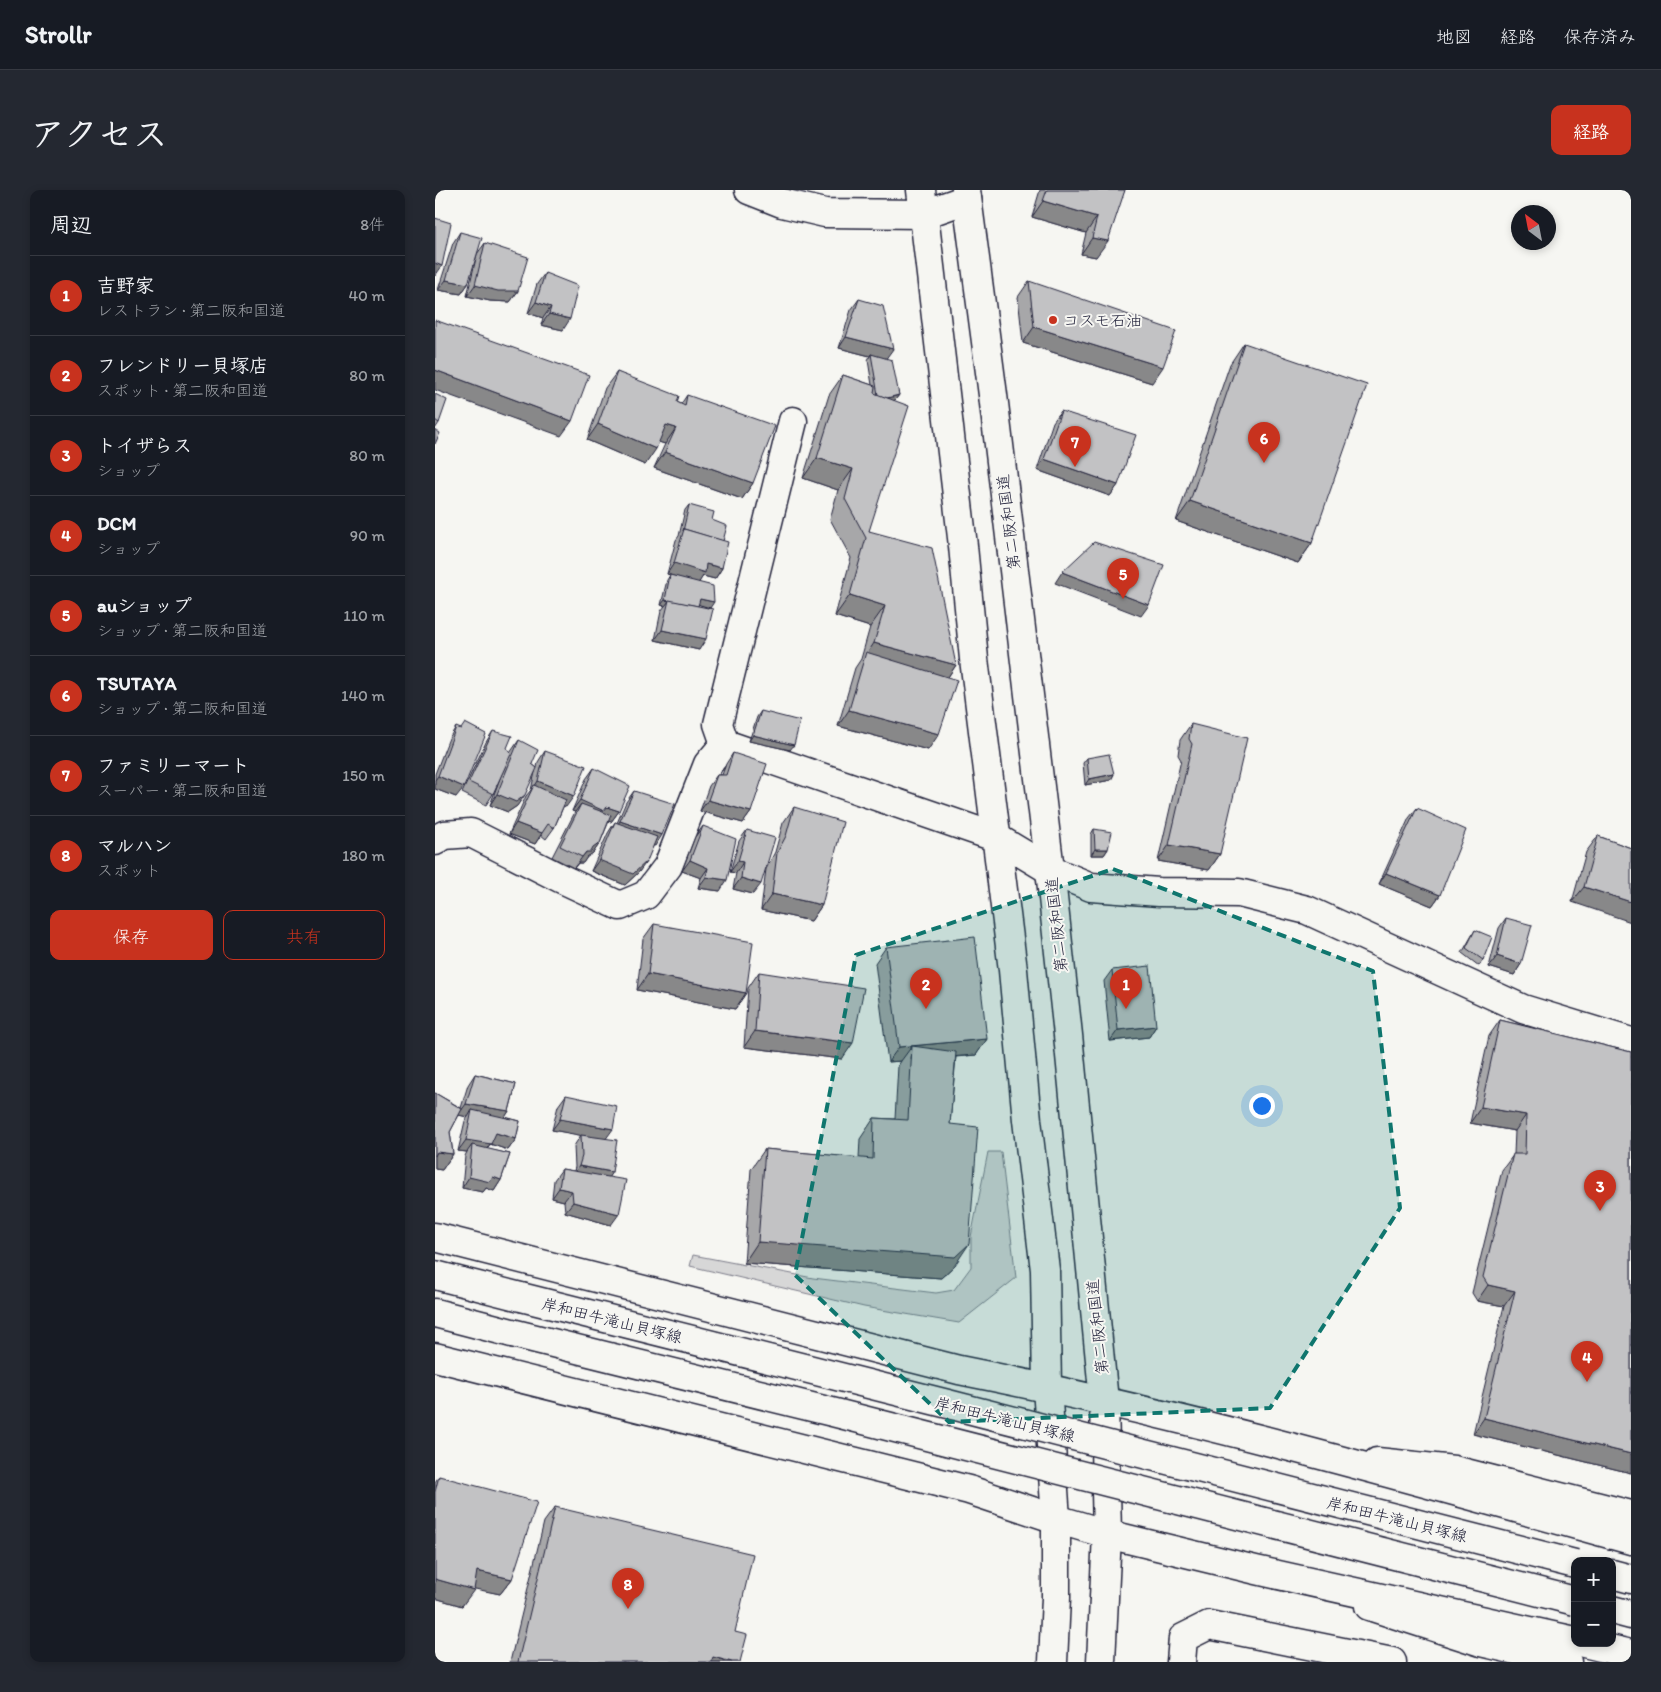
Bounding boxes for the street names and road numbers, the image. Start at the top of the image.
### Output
street label: 第二阪和国道 [993,473,1024,571]
street label: 第二阪和国道 [1042,876,1071,974]
street label: 第二阪和国道 [1083,1278,1112,1376]
street label: 岸和田牛滝山貝塚線 [540,1294,684,1347]
street label: 岸和田牛滝山貝塚線 [933,1393,1077,1446]
street label: 岸和田牛滝山貝塚線 [1325,1493,1469,1546]

